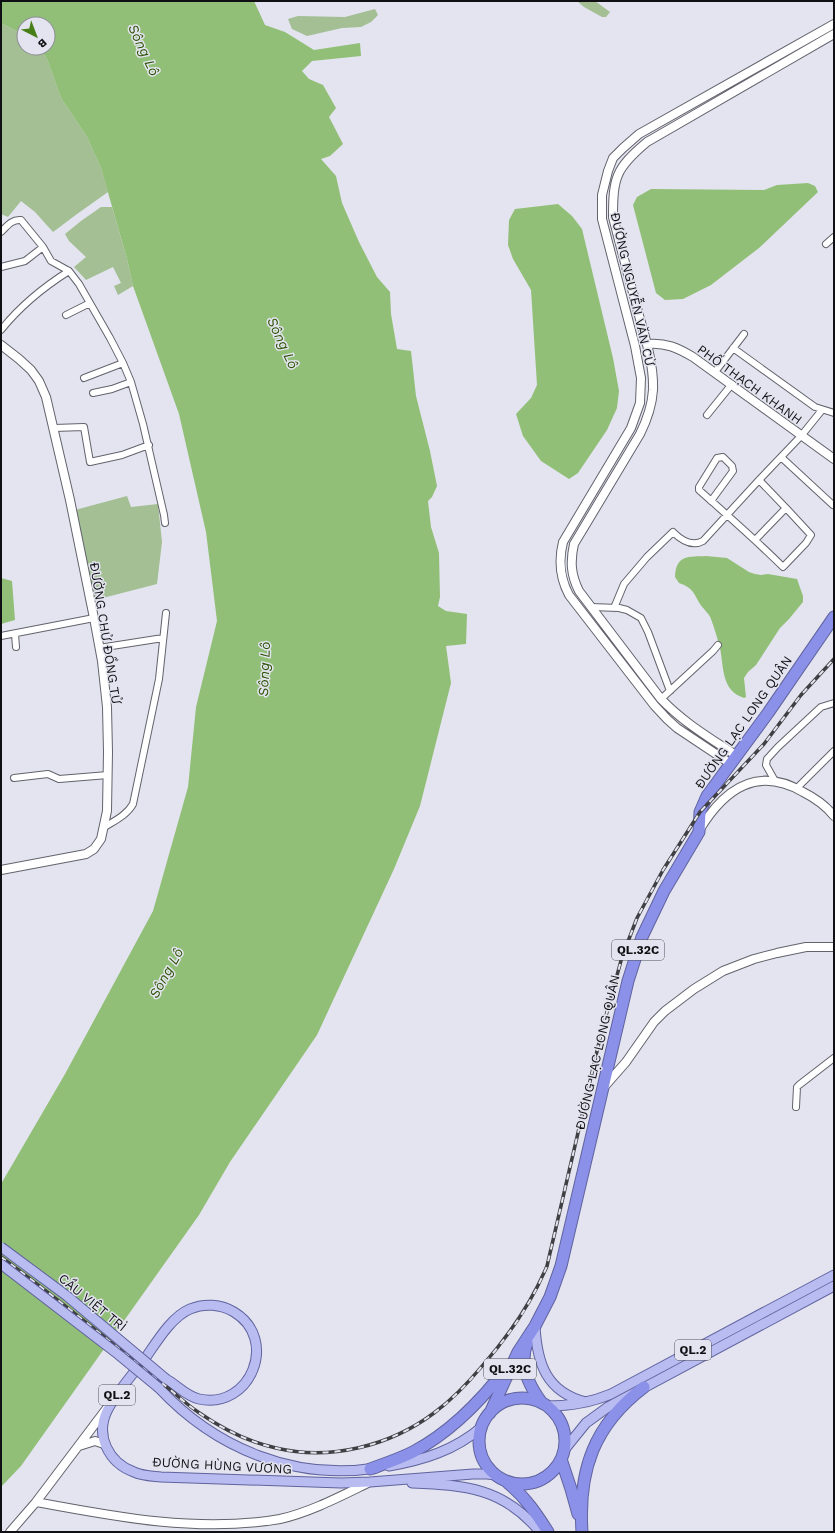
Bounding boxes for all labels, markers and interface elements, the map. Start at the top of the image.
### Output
north arrow [16,16,56,56]
water label: Sông Lô [125,22,163,78]
text: B [35,36,50,51]
street label: ĐƯỜNG NGUYỄN VĂN CỪ [608,210,661,368]
water label: Sông Lô [264,315,302,371]
street label: PHỐ THẠCH KHANH [694,340,806,427]
street label: ĐƯỜNG CHỬ ĐỒNG TỬ [87,561,126,706]
water label: Sông Lô [255,641,273,697]
street label: ĐƯỜNG LẠC LONG QUÂN [691,652,795,792]
road number: QL.32C [612,940,664,960]
water label: Sông Lô [146,945,186,1001]
street label: ĐƯỜNG LẠC LONG QUÂN [571,973,623,1131]
street label: CẦU VIỆT TRÌ [56,1269,131,1334]
road number: QL.2 [675,1340,711,1360]
road number: QL.32C [484,1359,536,1379]
road number: QL.2 [99,1385,135,1405]
street label: ĐƯỜNG HÙNG VƯƠNG [152,1453,292,1477]

